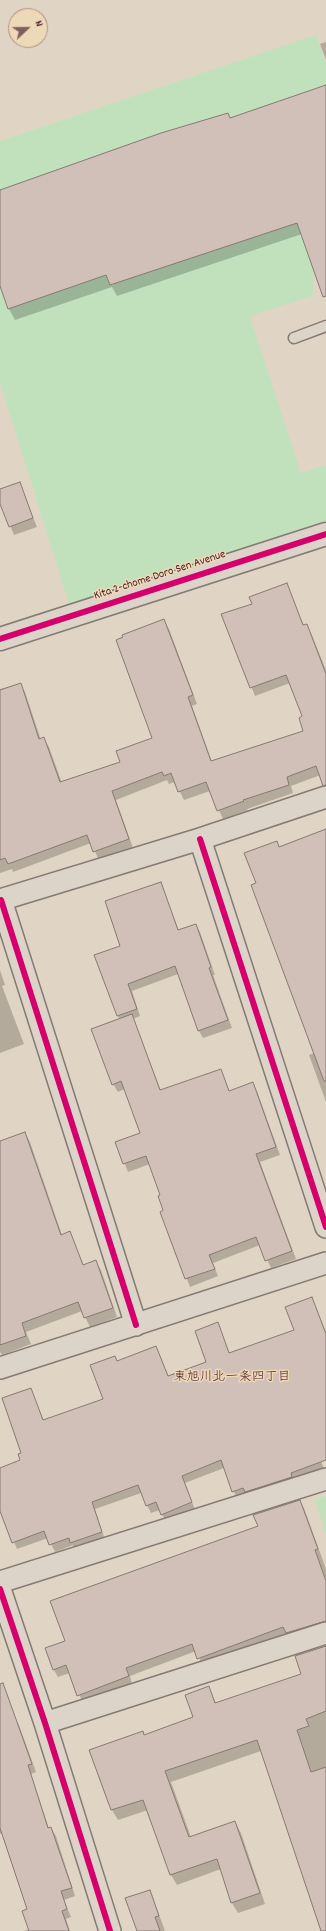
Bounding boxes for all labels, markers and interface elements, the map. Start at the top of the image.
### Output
north arrow [8,8,48,48]
text: N [30,18,47,29]
street label: Kita 2-chome Doro Sen Avenue [92,548,228,604]
district label: 東旭川北一条四丁目 [174,1370,290,1386]

